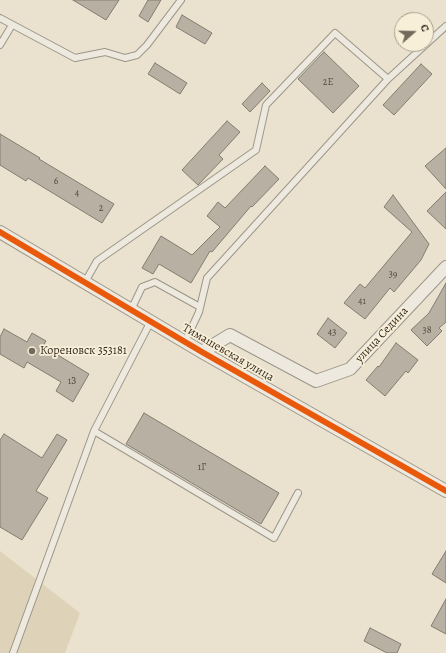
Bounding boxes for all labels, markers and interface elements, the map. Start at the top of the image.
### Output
north arrow [394,12,434,52]
text: С [417,22,433,34]
house number: 2Е [323,77,333,89]
house number: 6 [54,176,58,188]
house number: 4 [75,188,79,200]
house number: 2 [99,203,103,215]
house number: 39 [389,269,397,281]
house number: 41 [358,296,366,308]
street label: улица Седина [352,304,412,366]
street label: Тимашевская улица [180,321,276,385]
house number: 38 [422,325,432,337]
house number: 43 [328,327,336,339]
place label: Кореновск 353181 [40,344,127,358]
marker: Кореновск 353181 [27,346,37,356]
house number: 1З [68,376,76,388]
house number: 1Г [198,462,206,474]

